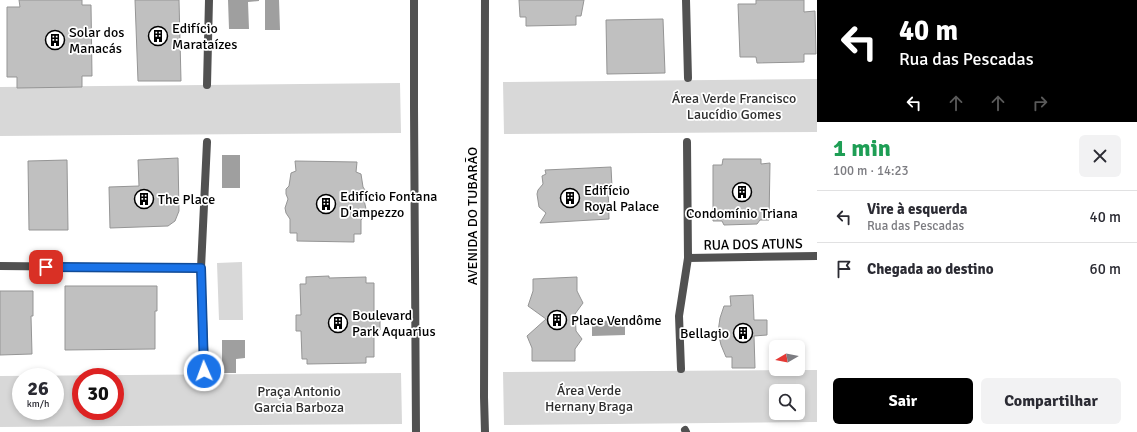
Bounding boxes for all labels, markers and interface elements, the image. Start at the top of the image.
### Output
text: 40 m [899,14,958,48]
icon: left [833,16,885,68]
place label: Edifício Marataízes [172,20,237,53]
place label: Solar dos Manacás [69,24,124,57]
building icon: Edifício Marataízes [147,25,169,47]
building icon: Solar dos Manacás [44,29,66,51]
text: Rua das Pescadas [899,48,1034,70]
park label: Área Verde Francisco Laucídio Gomes [672,90,796,123]
icon: left [903,92,925,114]
icon: ahead [945,92,967,114]
icon: ahead [987,92,1009,114]
icon: right [1029,92,1051,114]
text: 1 min [833,133,891,163]
button: close [1079,135,1121,177]
street label: AVENIDA DO TUBARÃO [464,147,481,285]
text: 100 m · 14:23 [833,163,909,179]
building icon: Condomínio Triana [731,181,753,203]
place label: Edifício Royal Palace [584,182,659,215]
building icon: Edifício Royal Palace [559,187,581,209]
building icon: The Place [133,188,155,210]
place label: Edifício Fontana D'ampezzo [340,188,437,221]
place label: The Place [158,191,215,208]
building icon: Edifício Fontana D'ampezzo [315,193,337,215]
text: Vire à esquerda [867,200,967,218]
place label: Condomínio Triana [686,205,798,222]
icon: left [833,206,855,228]
text: 40 m [1090,208,1121,226]
text: Rua das Pescadas [867,218,964,234]
street label: RUA DOS ATUNS [703,235,803,254]
pin [29,250,63,284]
icon: arrive [35,256,57,278]
icon: arrive [833,258,855,280]
text: Chegada ao destino [867,260,994,278]
text: 60 m [1090,260,1121,278]
place label: Boulevard Park Aquarius [352,307,436,340]
building icon: Place Vendôme [546,309,568,331]
building icon: Boulevard Park Aquarius [327,312,349,334]
place label: Place Vendôme [571,312,662,329]
building icon: Bellagio [732,322,754,344]
place label: Bellagio [680,325,729,342]
north arrow [769,340,805,376]
map controls [769,340,805,420]
position arrow [183,350,225,392]
speed limit sign: 30 [72,368,124,420]
text: 26 [27,376,49,401]
button: Sair [833,378,973,424]
button: Compartilhar [981,378,1121,424]
park label: Área Verde Hernany Braga [545,382,633,415]
park label: Praça Antonio Garcia Barboza [254,383,344,416]
button: search [769,384,805,420]
text: km/h [27,398,49,410]

